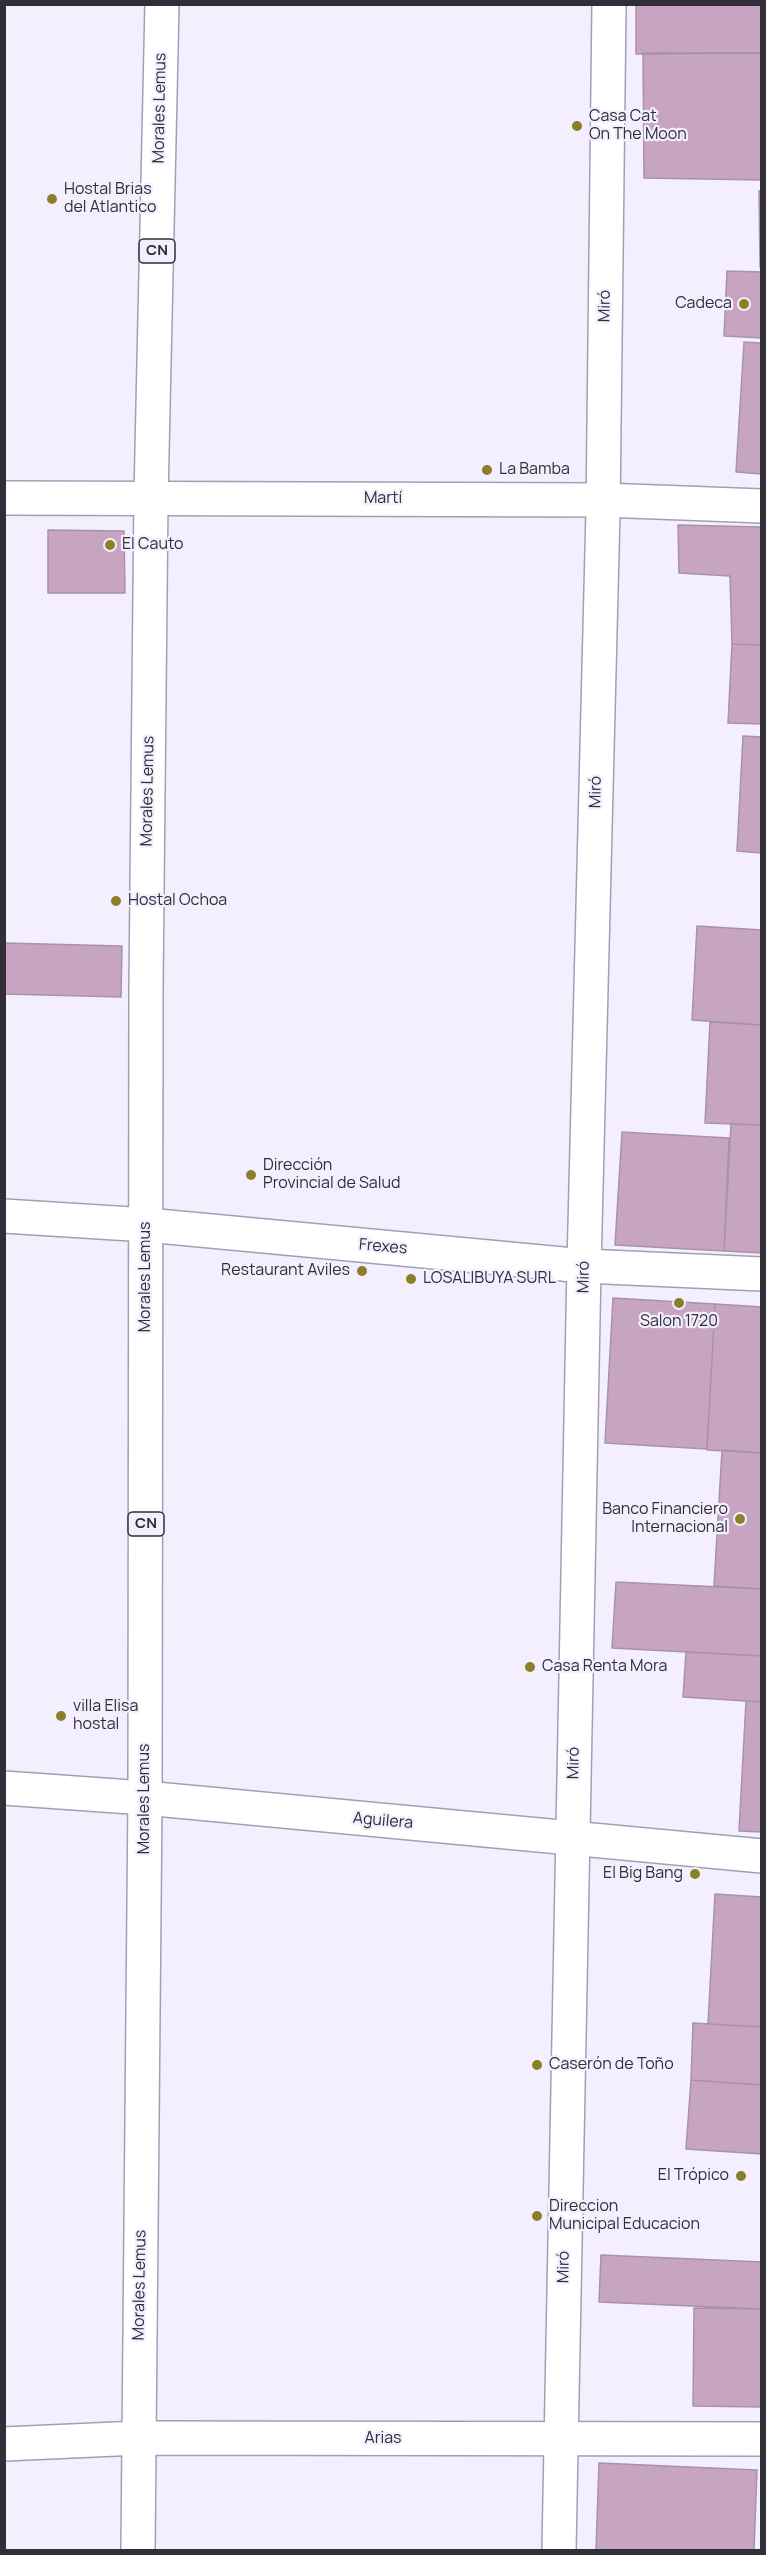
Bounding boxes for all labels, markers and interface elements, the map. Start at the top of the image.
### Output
street label: Morales Lemus [149,52,171,164]
place label: Casa Cat On The Moon [589,107,687,145]
marker: Casa Cat On The Moon [570,119,584,133]
place label: Hostal Brias del Atlantico [64,180,156,218]
marker: Hostal Brias del Atlantico [45,192,59,206]
road number: CN [139,239,175,263]
street label: Miró [595,290,615,322]
place label: Cadeca [675,294,732,314]
marker: Cadeca [737,297,751,311]
place label: La Bamba [499,460,570,480]
marker: La Bamba [480,463,494,477]
street label: Martí [364,489,402,509]
place label: El Cauto [122,535,183,555]
marker: El Cauto [103,538,117,552]
street label: Morales Lemus [137,735,159,847]
street label: Miró [586,776,606,808]
place label: Hostal Ochoa [128,891,227,911]
marker: Hostal Ochoa [109,894,123,908]
place label: Dirección Provincial de Salud [263,1156,400,1194]
marker: Dirección Provincial de Salud [244,1168,258,1182]
street label: Morales Lemus [136,1222,156,1332]
street label: Frexes [358,1235,408,1259]
place label: Restaurant Aviles [221,1261,350,1281]
street label: Miró [574,1261,594,1293]
marker: Restaurant Aviles [355,1264,369,1278]
place label: LOSALIBUYA SURL [423,1269,556,1289]
marker: LOSALIBUYA SURL [404,1272,418,1286]
marker: Salon 1720 [672,1296,686,1310]
place label: Salon 1720 [640,1312,718,1332]
place label: Banco Financiero Internacional [602,1500,728,1538]
road number: CN [128,1512,164,1536]
marker: Banco Financiero Internacional [733,1512,747,1526]
place label: Casa Renta Mora [542,1657,667,1677]
marker: Casa Renta Mora [523,1660,537,1674]
place label: villa Elisa hostal [73,1697,138,1735]
marker: villa Elisa hostal [54,1709,68,1723]
street label: Morales Lemus [135,1744,155,1854]
street label: Miró [564,1747,584,1779]
street label: Aguilera [352,1809,414,1833]
place label: El Big Bang [603,1864,683,1884]
marker: El Big Bang [688,1867,702,1881]
place label: Caserón de Toño [549,2055,674,2075]
marker: Caserón de Toño [530,2058,544,2072]
place label: El Trópico [658,2166,729,2186]
marker: El Trópico [734,2169,748,2183]
place label: Direccion Municipal Educacion [549,2197,700,2235]
marker: Direccion Municipal Educacion [530,2209,544,2223]
street label: Morales Lemus [129,2229,151,2341]
street label: Miró [554,2251,574,2283]
street label: Arias [365,2429,401,2449]

